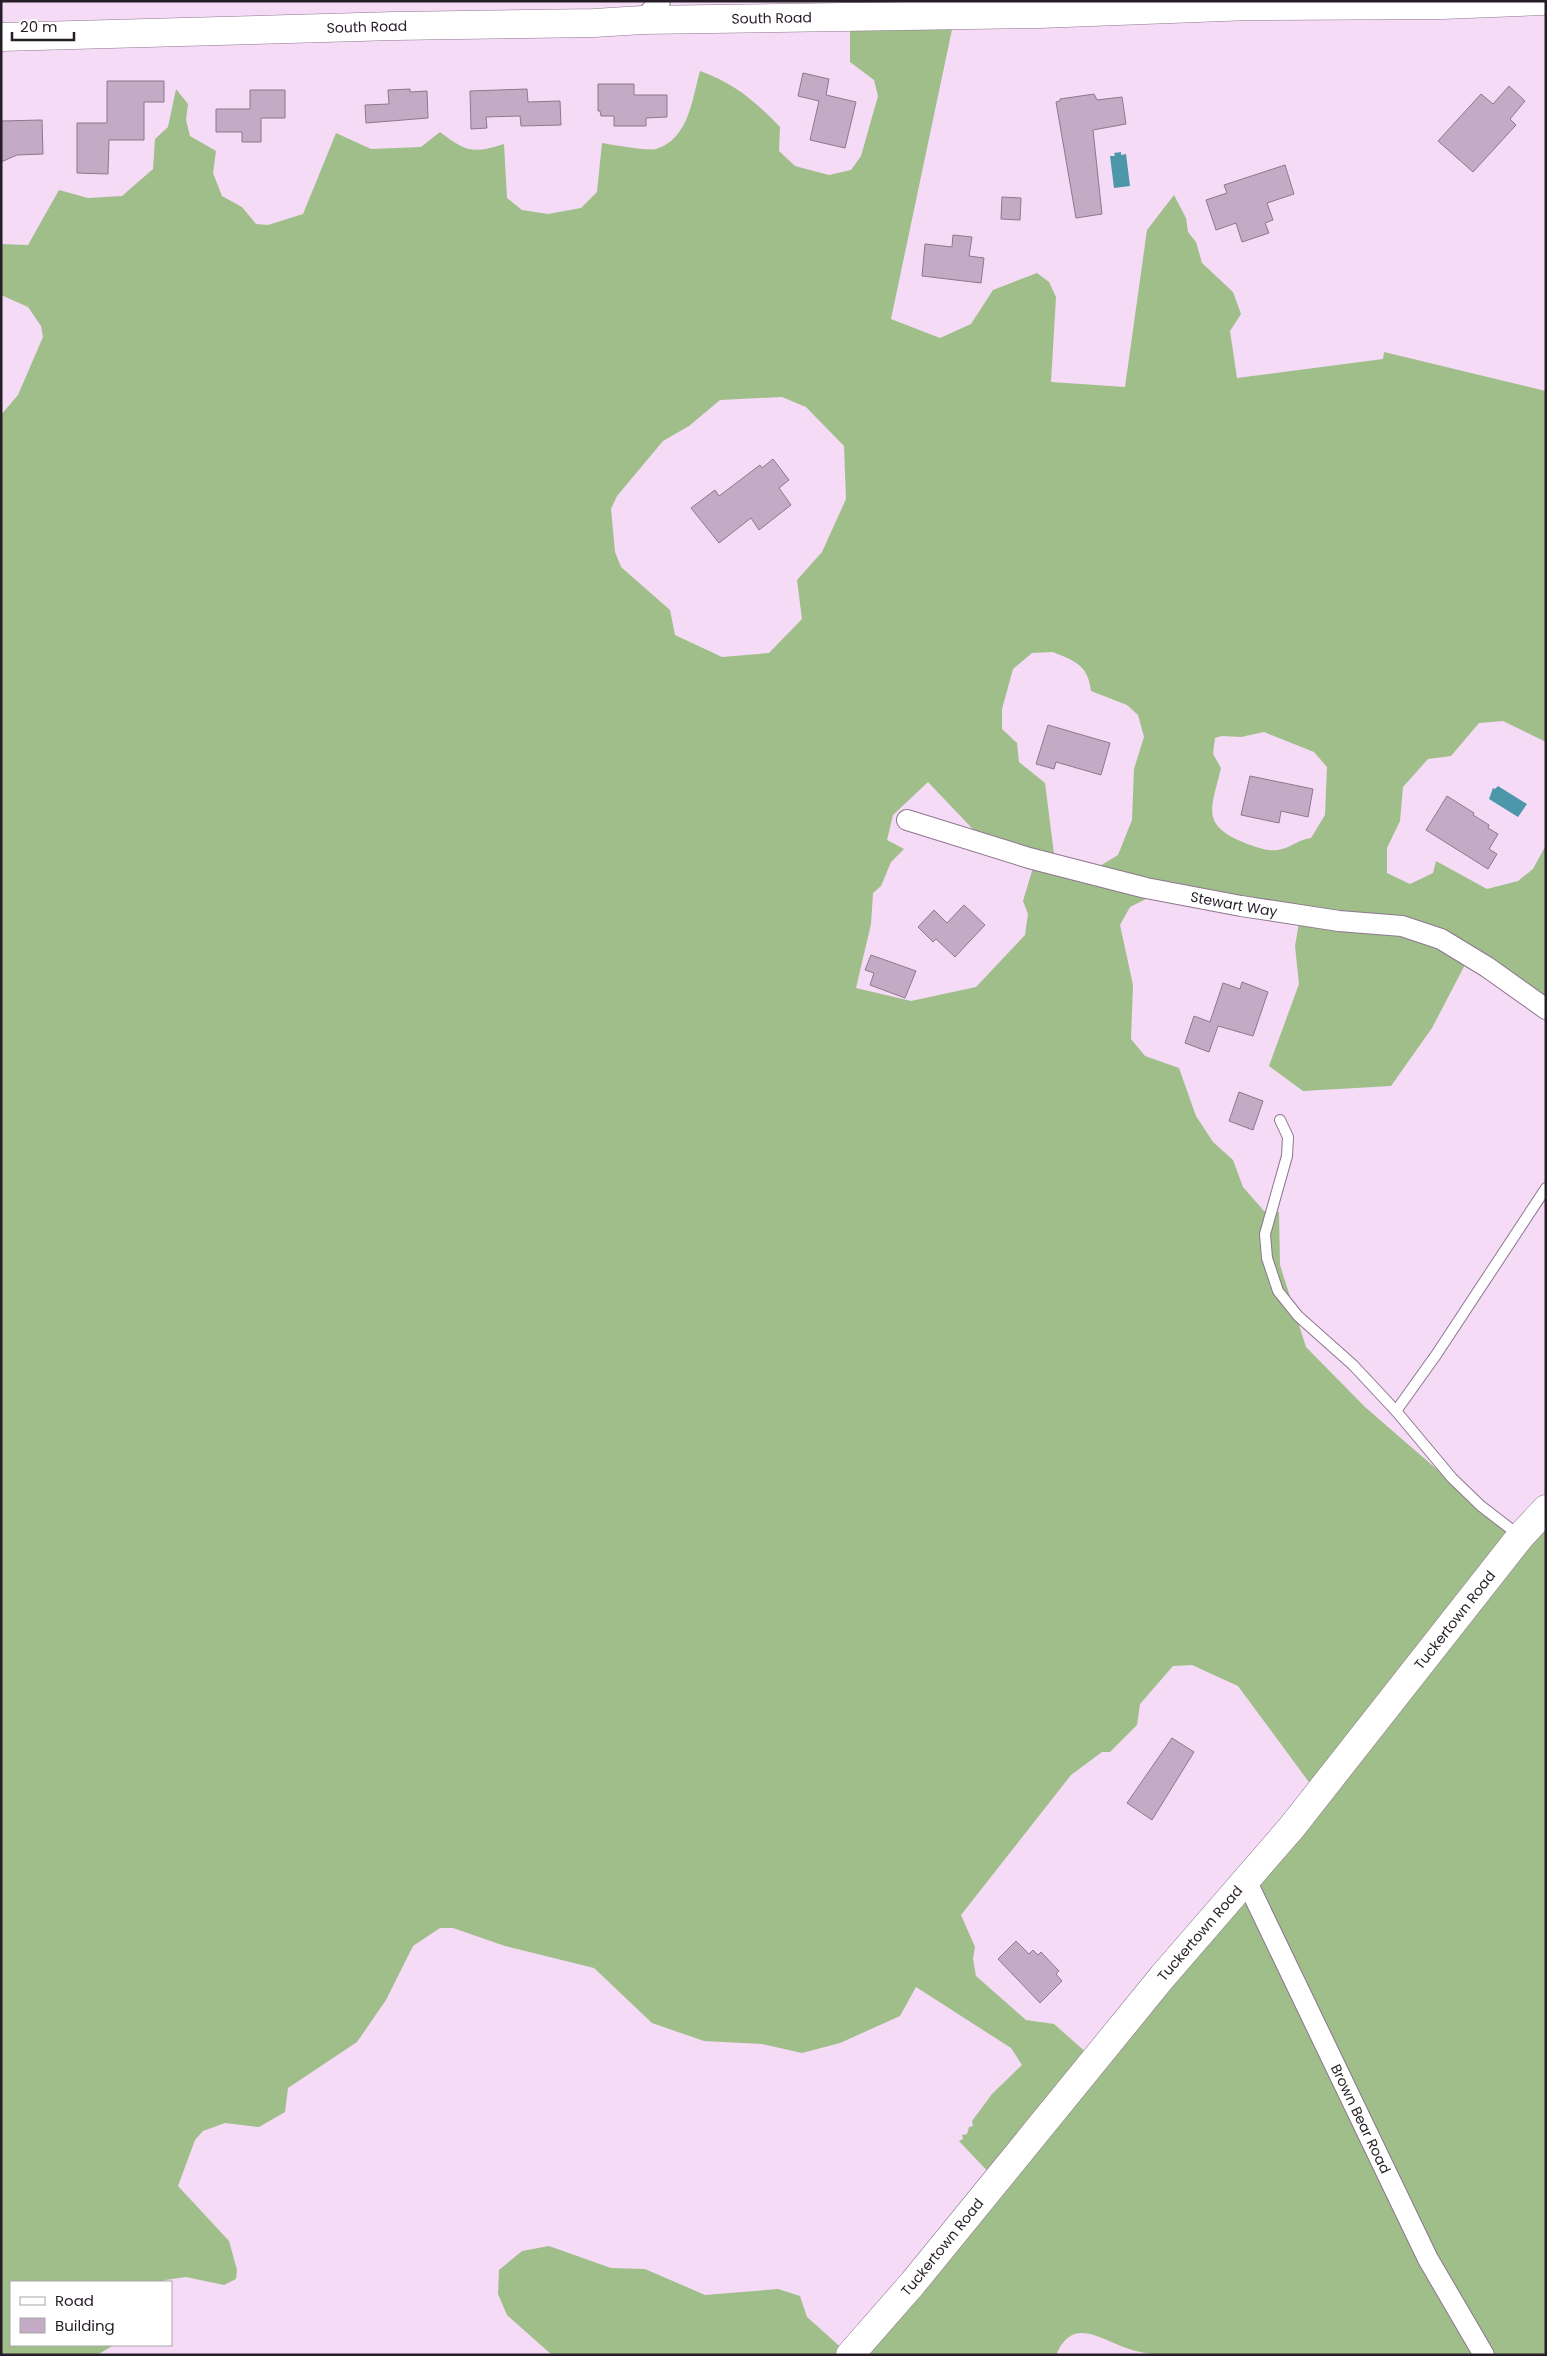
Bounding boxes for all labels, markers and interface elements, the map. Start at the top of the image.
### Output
street label: South Road [731,7,812,29]
scale bar [12,10,75,42]
text: 20 m [20,16,58,37]
street label: South Road [326,16,407,38]
street label: Stewart Way [1189,887,1279,921]
street label: Tuckertown Road [1410,1566,1500,1674]
street label: Tuckertown Road [1153,1881,1247,1985]
street label: Brown Bear Road [1326,2061,1396,2177]
street label: Tuckertown Road [896,2194,988,2300]
legend [10,2281,172,2346]
text: Road [55,2290,94,2311]
text: Building [55,2315,115,2336]

